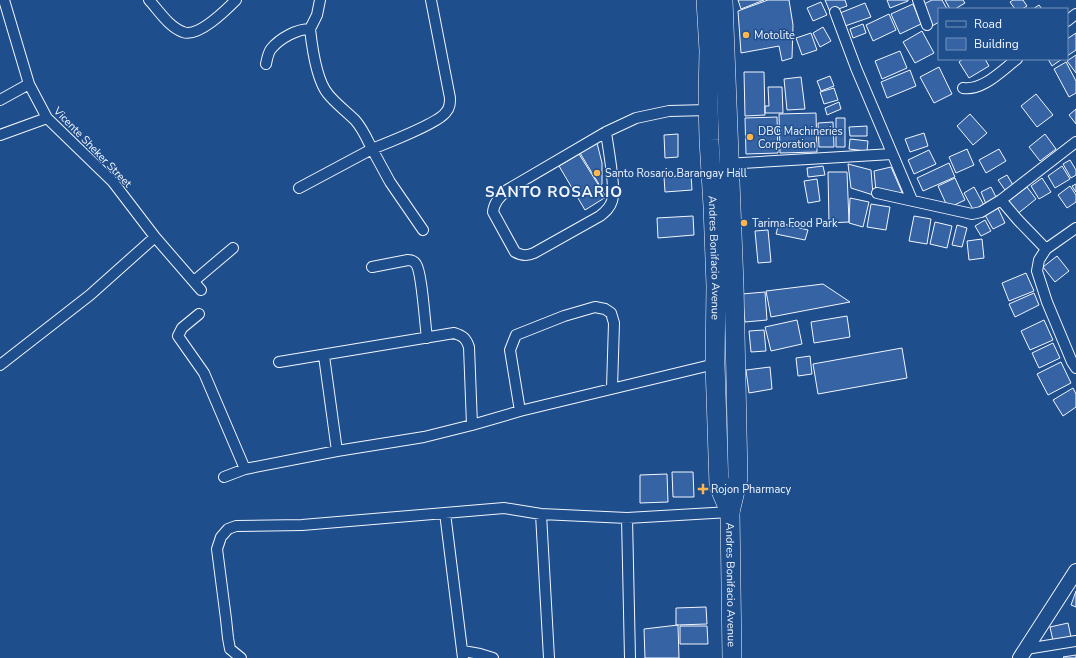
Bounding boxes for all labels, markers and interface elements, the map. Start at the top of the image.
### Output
legend [938,8,1068,60]
text: Road [974,16,1002,32]
place label: Motolite [754,28,795,43]
marker: Motolite [741,30,751,40]
text: Building [974,36,1019,52]
street label: Vicente Sheker Street [50,103,135,191]
place label: DBC Machineries Corporation [758,124,843,152]
marker: DBC Machineries Corporation [745,132,755,142]
place label: Santo Rosario Barangay Hall [605,166,748,181]
marker: Santo Rosario Barangay Hall [592,168,602,178]
district label: SANTO ROSARIO [485,182,623,202]
street label: Andres Bonifacio Avenue [704,195,723,320]
place label: Tarima Food Park [752,216,838,231]
marker: Tarima Food Park [739,218,749,228]
place label: Rojon Pharmacy [711,482,791,497]
marker: Rojon Pharmacy [698,484,708,494]
street label: Andres Bonifacio Avenue [722,522,739,647]

